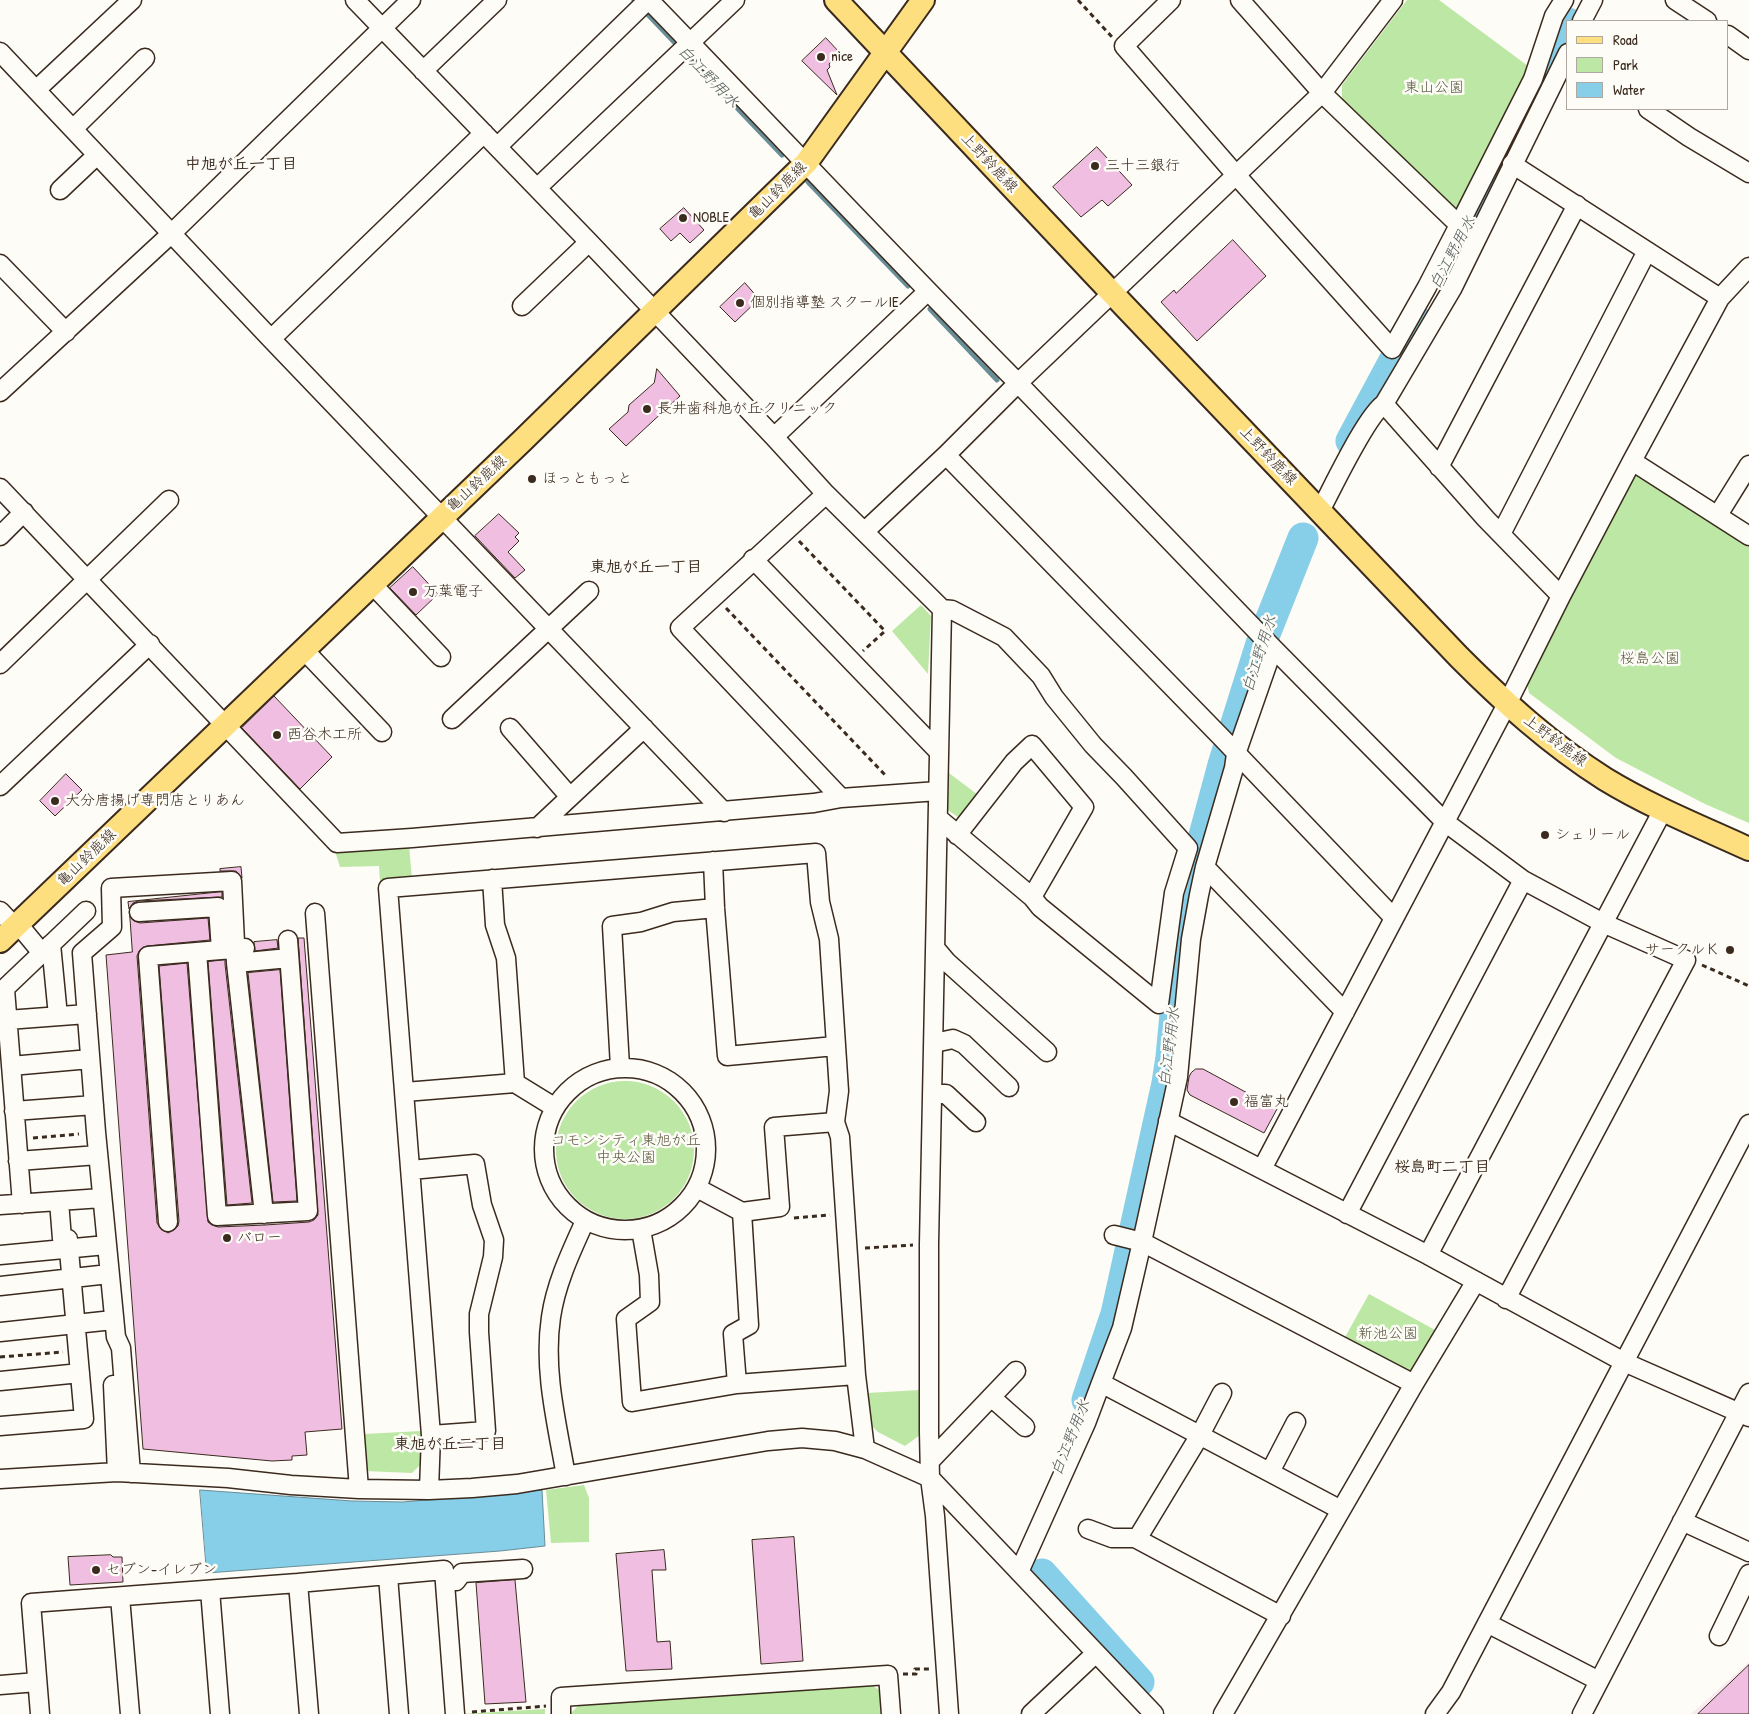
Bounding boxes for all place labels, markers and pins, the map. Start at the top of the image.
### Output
place label: nice [831,48,853,66]
marker: nice [815,51,827,63]
place label: 三十三銀行 [1105,157,1180,175]
marker: 三十三銀行 [1089,160,1101,172]
place label: NOBLE [693,209,729,227]
marker: NOBLE [677,212,689,224]
place label: 個別指導塾 スクールIE [750,294,899,312]
marker: 個別指導塾 スクールIE [734,297,746,309]
place label: 長井歯科旭が丘クリニック [657,400,837,418]
marker: 長井歯科旭が丘クリニック [641,403,653,415]
place label: ほっともっと [542,470,632,488]
marker: ほっともっと [526,473,538,485]
place label: 万葉電子 [423,583,483,601]
marker: 万葉電子 [407,586,419,598]
place label: 西谷木工所 [287,726,362,744]
marker: 西谷木工所 [271,729,283,741]
place label: 大分唐揚げ専門店とりあん [65,792,245,810]
marker: 大分唐揚げ専門店とりあん [49,795,61,807]
place label: シェリール [1555,826,1630,844]
marker: シェリール [1539,829,1551,841]
place label: サークルＫ [1645,941,1720,959]
marker: サークルＫ [1724,944,1736,956]
place label: 福富丸 [1244,1093,1289,1111]
marker: 福富丸 [1228,1096,1240,1108]
place label: バロー [237,1229,282,1247]
marker: バロー [221,1232,233,1244]
place label: セブン-イレブン [106,1561,217,1579]
marker: セブン-イレブン [90,1564,102,1576]

